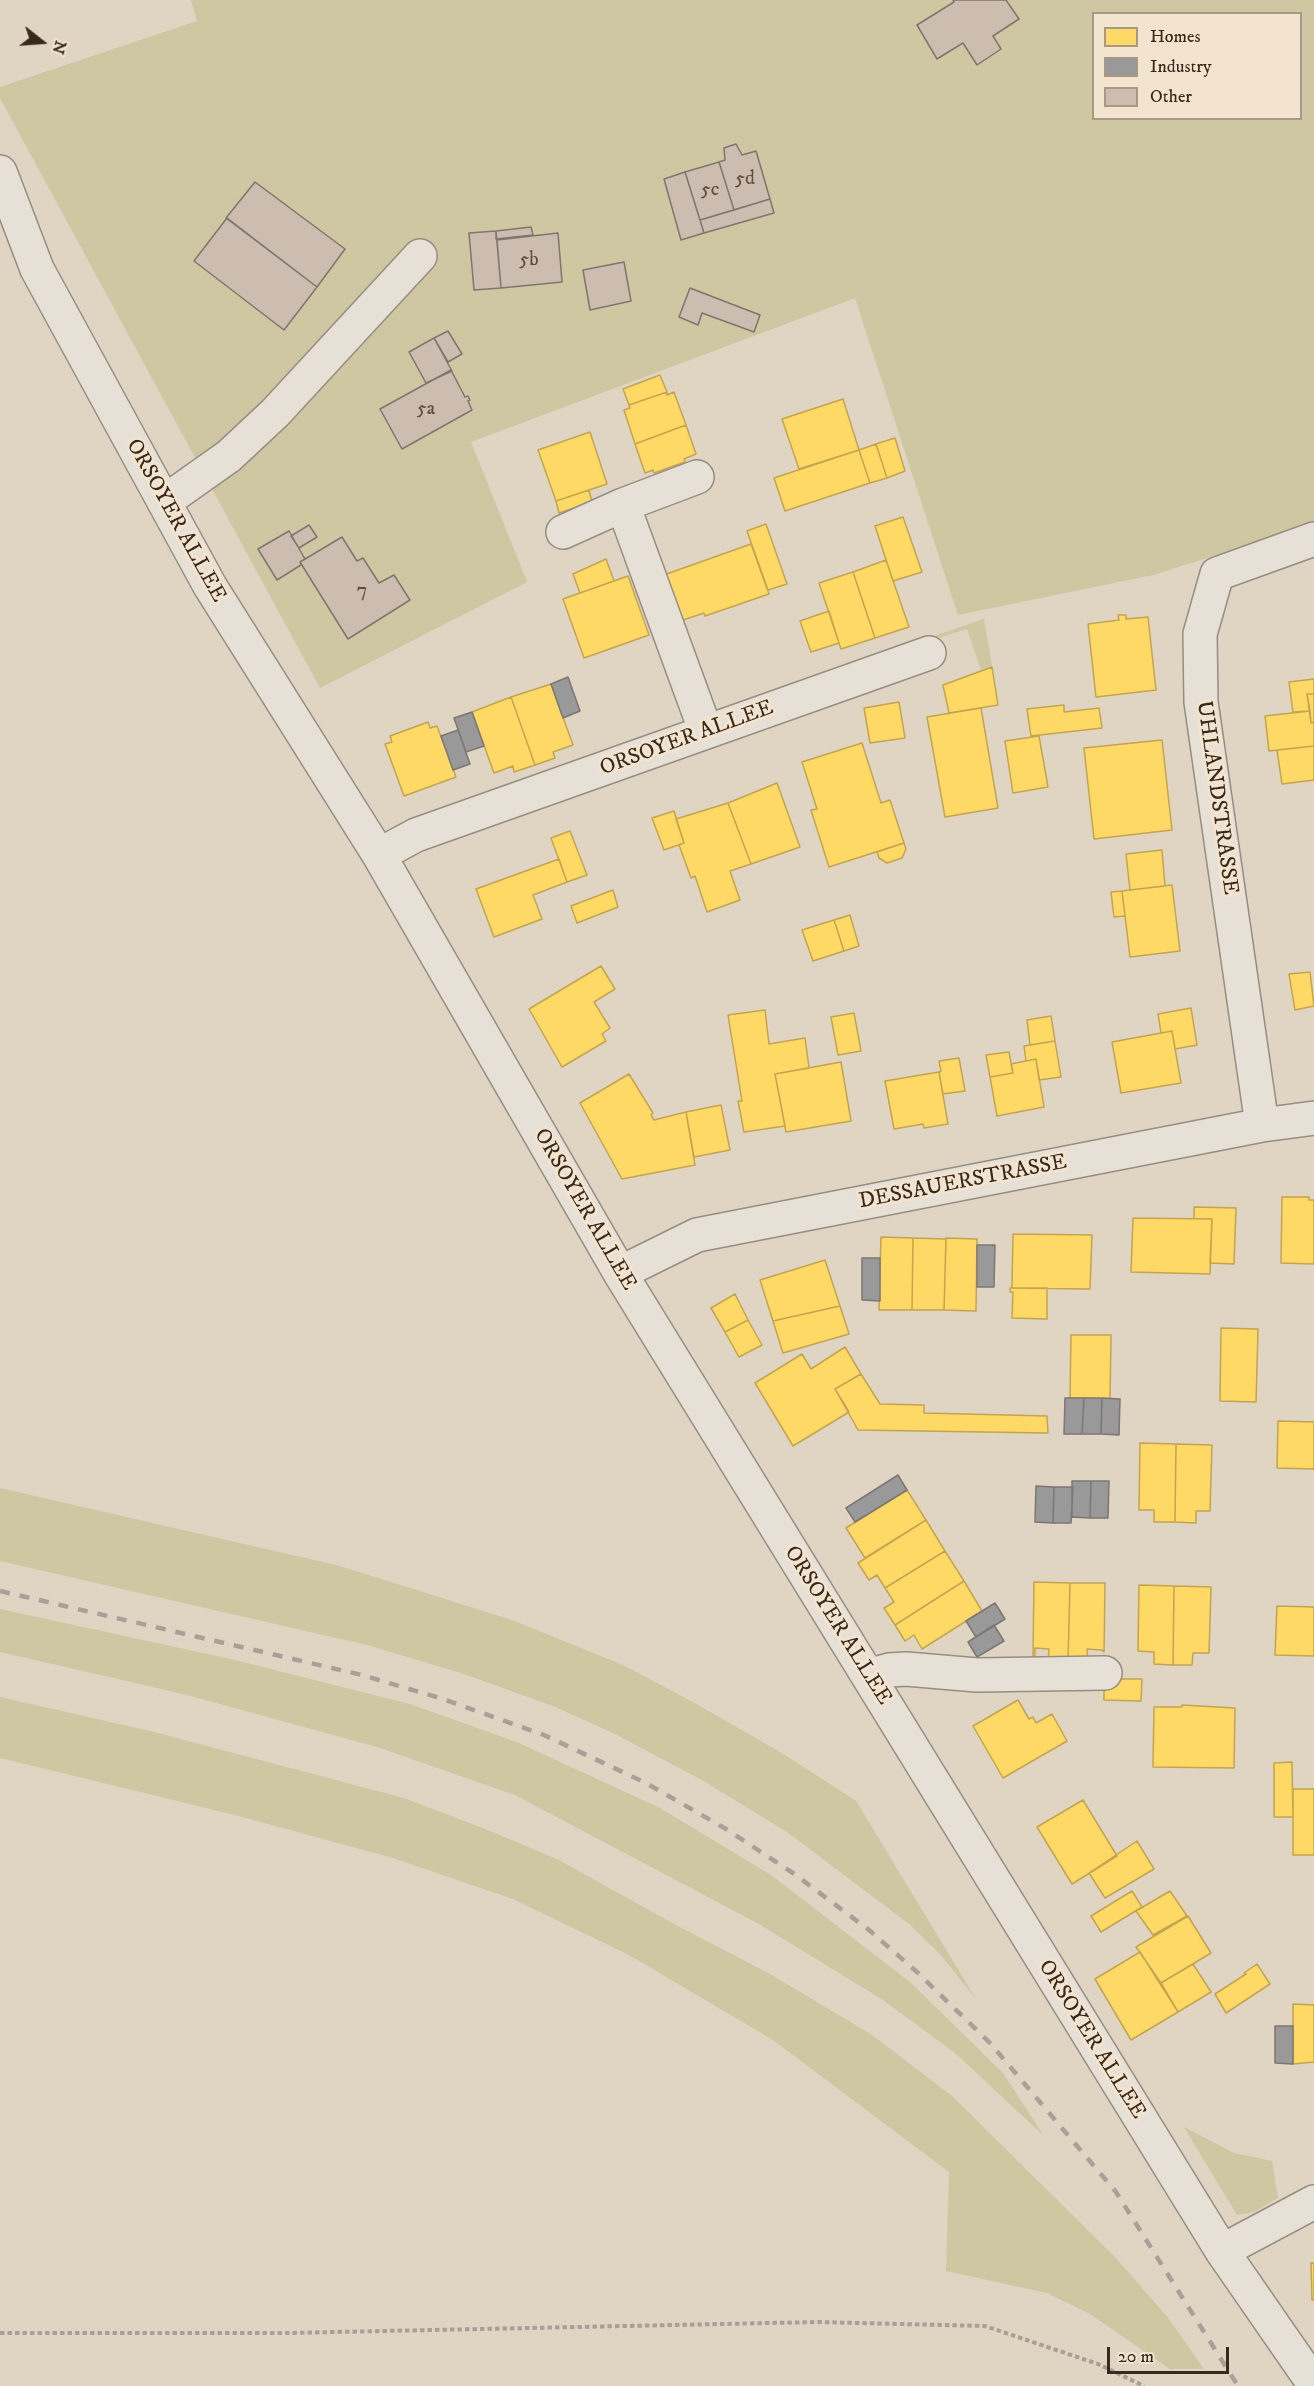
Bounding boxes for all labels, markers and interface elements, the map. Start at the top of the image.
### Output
north arrow [12,12,72,72]
legend [1092,12,1302,120]
text: Homes [1150,26,1201,48]
text: N [48,38,71,56]
text: Industry [1150,56,1211,78]
text: Other [1150,86,1192,108]
house number: 5d [735,168,755,192]
house number: 5c [701,179,719,203]
house number: 5b [519,249,539,273]
house number: 5a [417,398,435,422]
street label: ORSOYER ALLEE [119,435,231,607]
house number: 7 [357,580,367,604]
street label: ORSOYER ALLEE [597,695,777,783]
street label: UHLANDSTRASSE [1189,699,1243,897]
street label: ORSOYER ALLEE [527,1124,641,1296]
street label: DESSAUERSTRASSE [857,1150,1069,1216]
street label: ORSOYER ALLEE [777,1542,897,1710]
street label: ORSOYER ALLEE [1031,1956,1151,2124]
scale bar [1110,2335,1232,2373]
text: 20 m [1118,2346,1154,2368]

